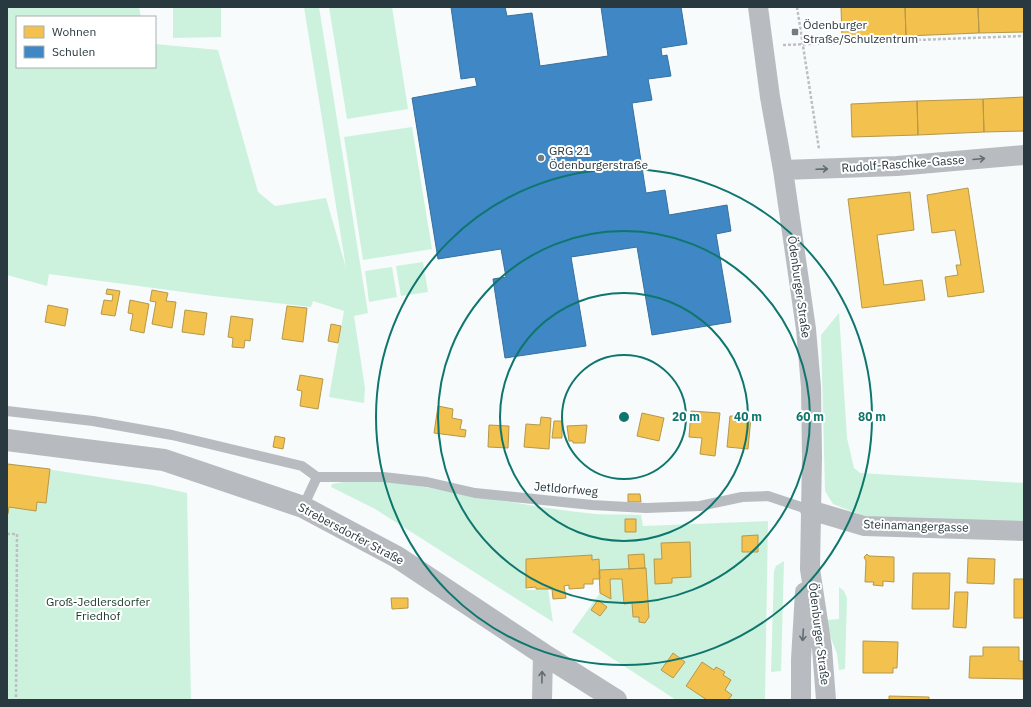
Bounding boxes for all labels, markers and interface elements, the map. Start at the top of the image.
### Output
legend [16,16,156,68]
place label: Ödenburger Straße/Schulzentrum [803,17,918,46]
text: Wohnen [52,24,96,39]
marker: Ödenburger Straße/Schulzentrum [790,27,800,37]
text: Schulen [52,44,95,59]
place label: GRG 21 Ödenburgerstraße [549,143,648,172]
street label: Rudolf-Raschke-Gasse [841,152,966,175]
marker: GRG 21 Ödenburgerstraße [536,153,546,163]
one-way arrow [972,155,985,163]
one-way arrow [815,165,828,173]
street label: Ödenburger Straße [785,235,814,339]
text: 20 m [672,409,700,424]
text: 40 m [734,409,762,424]
text: 60 m [796,409,824,424]
text: 80 m [858,409,886,424]
centre of rings [617,410,631,424]
street label: Jetldorfweg [533,478,599,499]
street label: Strebersdorfer Straße [296,499,407,568]
street label: Steinamangergasse [863,516,969,535]
street label: Ödenburger Straße [806,582,833,686]
park label: Groß-Jedlersdorfer Friedhof [46,594,151,623]
one-way arrow [799,628,806,641]
one-way arrow [538,671,546,684]

